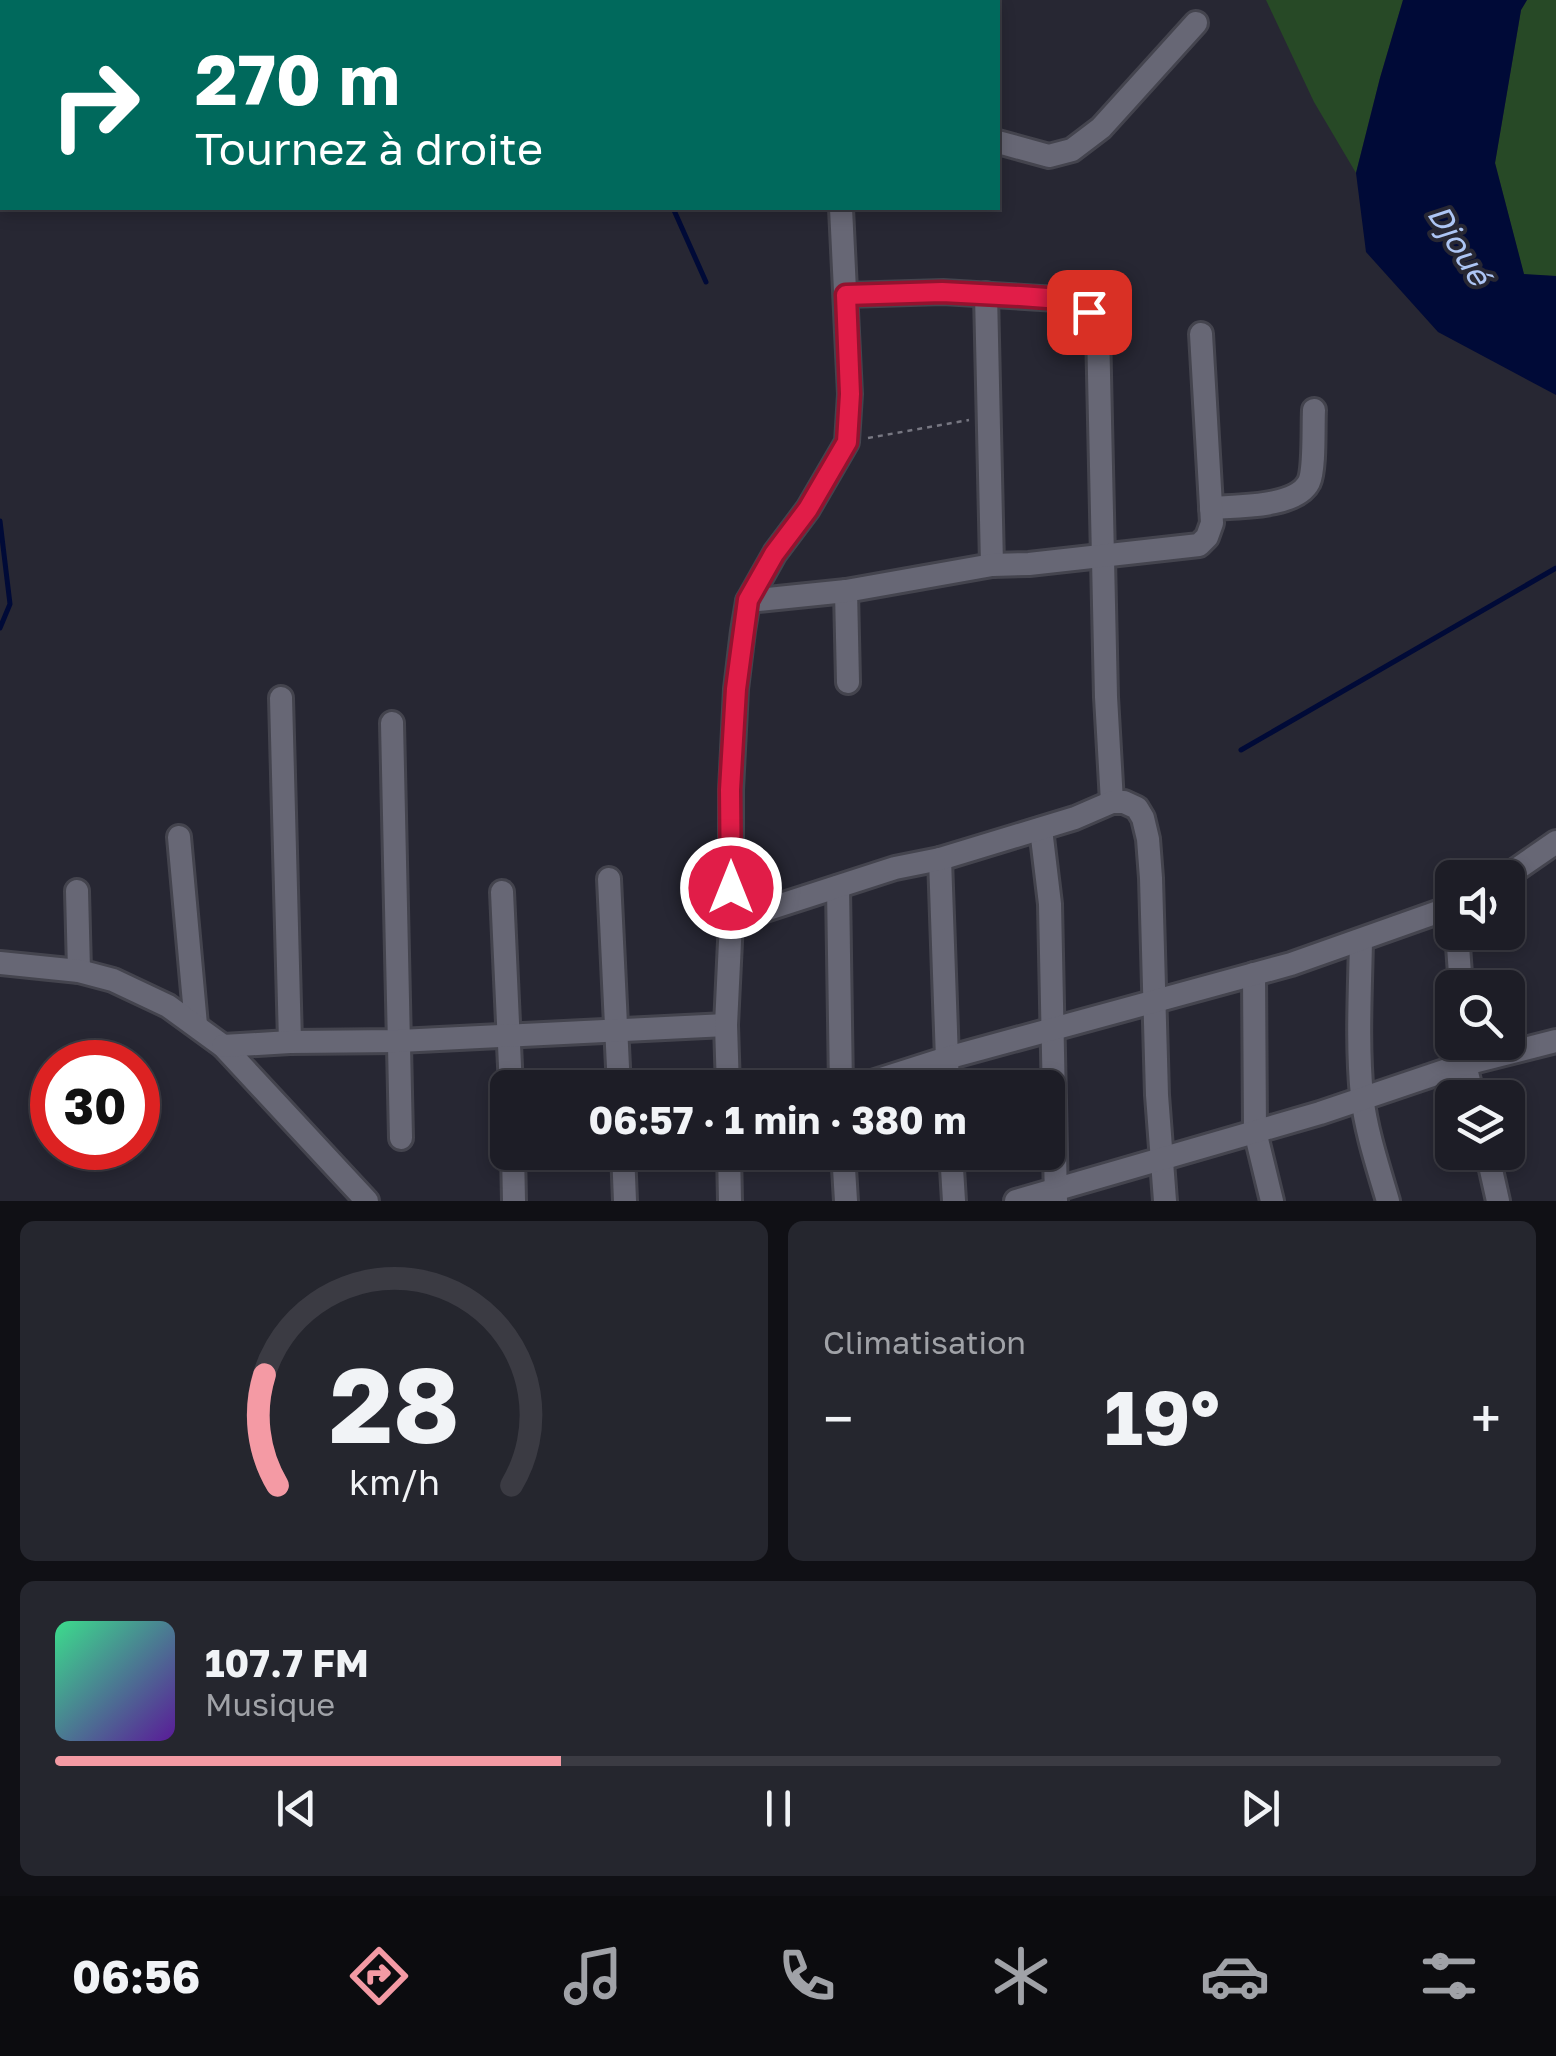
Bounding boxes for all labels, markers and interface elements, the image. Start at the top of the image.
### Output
text: 270 m [195,36,400,120]
icon: right [30,40,160,170]
text: Tournez à droite [195,121,543,175]
water label: Djoué [1420,197,1501,295]
pin [1047,270,1132,355]
icon: arrive [1062,285,1117,340]
position arrow [679,836,783,940]
map controls [1435,860,1525,1170]
button: sound [1435,860,1525,950]
button: search [1435,970,1525,1060]
speed limit sign: 30 [30,1040,160,1170]
button: layers [1435,1080,1525,1170]
text: 06:57 · 1 min · 380 m [589,1097,966,1142]
text: Climatisation [823,1323,1026,1361]
text: 28 [329,1341,459,1466]
text: 19° [1104,1371,1220,1462]
text: − [823,1385,853,1451]
text: + [1471,1385,1501,1451]
text: km/h [349,1460,439,1503]
text: 107.7 FM [205,1640,369,1685]
text: Musique [205,1685,335,1723]
icon: previous [269,1781,324,1836]
icon: pause [751,1781,806,1836]
icon: next [1233,1781,1288,1836]
icon: directions [344,1941,414,2011]
icon: music [558,1941,628,2011]
icon: phone [772,1941,842,2011]
icon: climate [986,1941,1056,2011]
icon: car [1200,1941,1270,2011]
icon: filters [1414,1941,1484,2011]
text: 06:56 [72,1949,200,2003]

